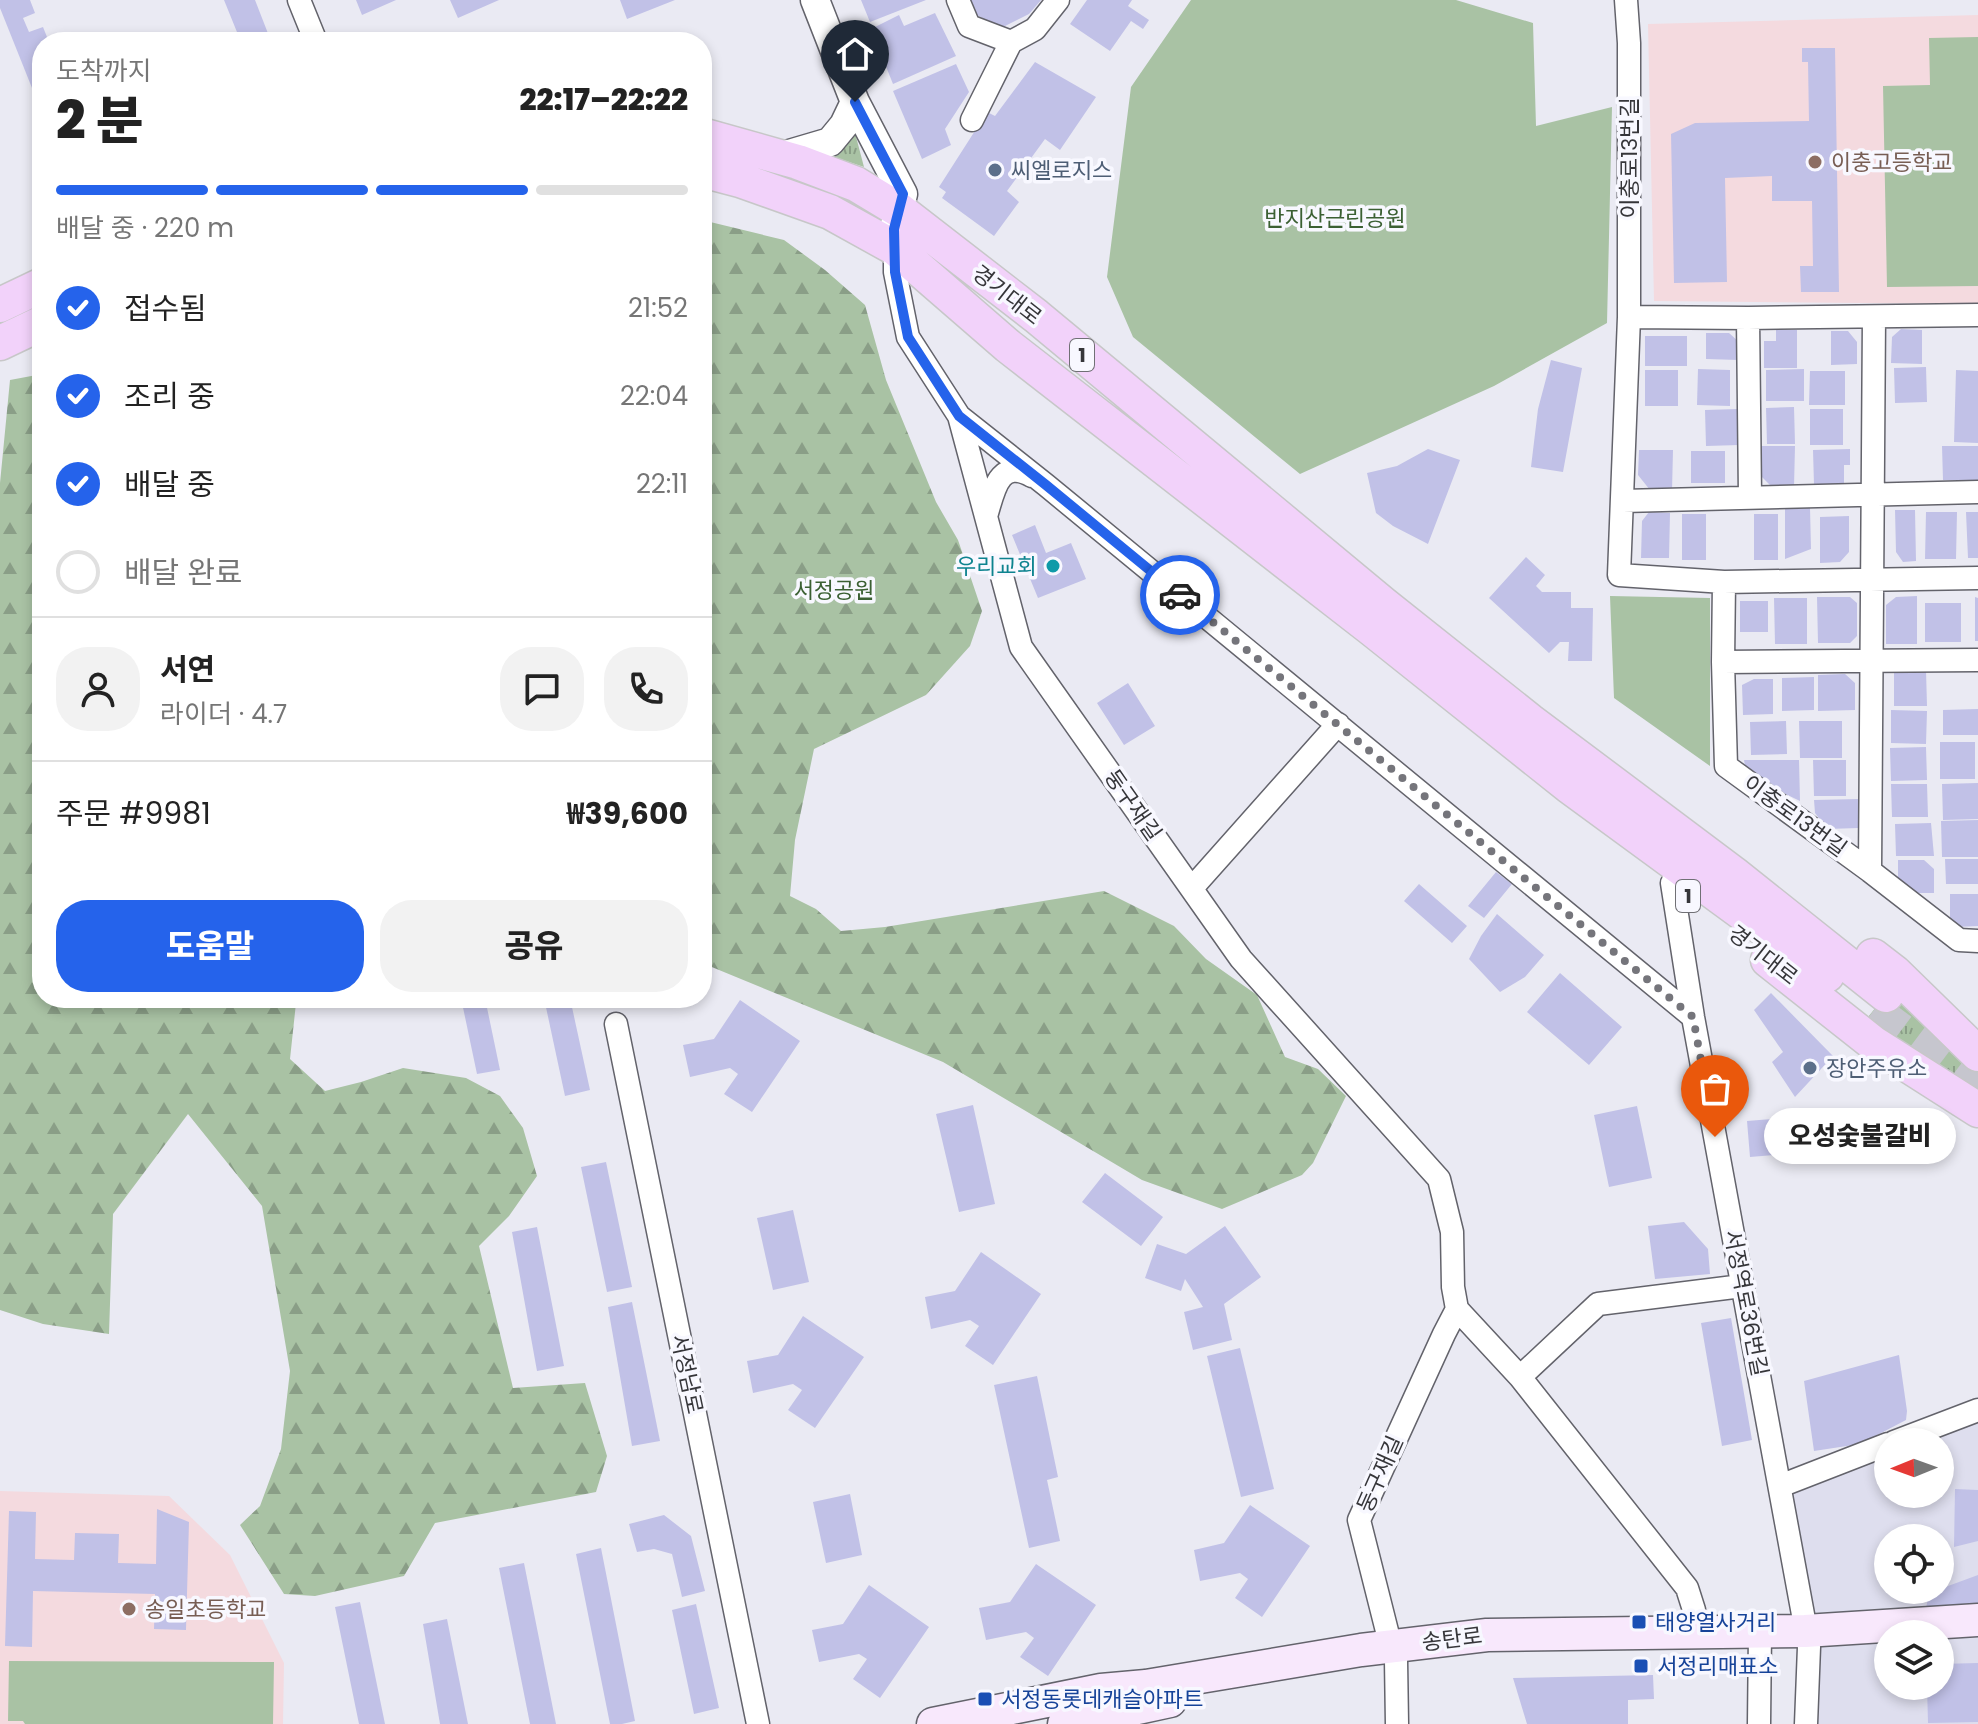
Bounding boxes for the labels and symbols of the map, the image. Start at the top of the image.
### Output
pin [821,20,889,102]
street label: 이충로13번길 [1614,97,1645,219]
place label: 이충고등학교 [1831,147,1952,178]
marker: 이충고등학교 [1806,153,1824,171]
place label: 씨엘로지스 [1011,155,1112,186]
marker: 씨엘로지스 [986,161,1004,179]
park label: 반지산근린공원 [1264,203,1406,234]
street label: 경기대로 [966,258,1048,332]
road number: 1 [1070,339,1094,371]
place label: 우리교회 [956,551,1037,582]
courier [1140,555,1220,635]
marker: 우리교회 [1044,557,1062,575]
park label: 서정공원 [794,575,874,606]
street label: 둥구재길 [1097,763,1169,847]
street label: 이충로13번길 [1737,768,1853,864]
road number: 1 [1676,880,1700,912]
street label: 경기대로 [1722,918,1804,992]
place label: 장안주유소 [1826,1053,1927,1084]
pin [1681,1055,1749,1137]
marker: 장안주유소 [1801,1059,1819,1077]
callout: 오성숯불갈비 [1763,1109,1955,1165]
street label: 서정역로36번길 [1717,1227,1775,1379]
street label: 서정남로 [663,1331,711,1417]
north arrow [1874,1428,1954,1508]
street label: 둥구재길 [1349,1431,1411,1517]
place label: 송일초등학교 [145,1594,266,1625]
marker: 송일초등학교 [120,1600,138,1618]
place label: 태양열사거리 [1655,1607,1776,1638]
marker: 태양열사거리 [1630,1613,1648,1631]
street label: 송탄로 [1420,1620,1484,1658]
place label: 서정리매표소 [1657,1651,1778,1682]
marker: 서정리매표소 [1632,1657,1650,1675]
place label: 서정동롯데캐슬아파트 [1001,1684,1203,1715]
marker: 서정동롯데캐슬아파트 [976,1690,994,1708]

